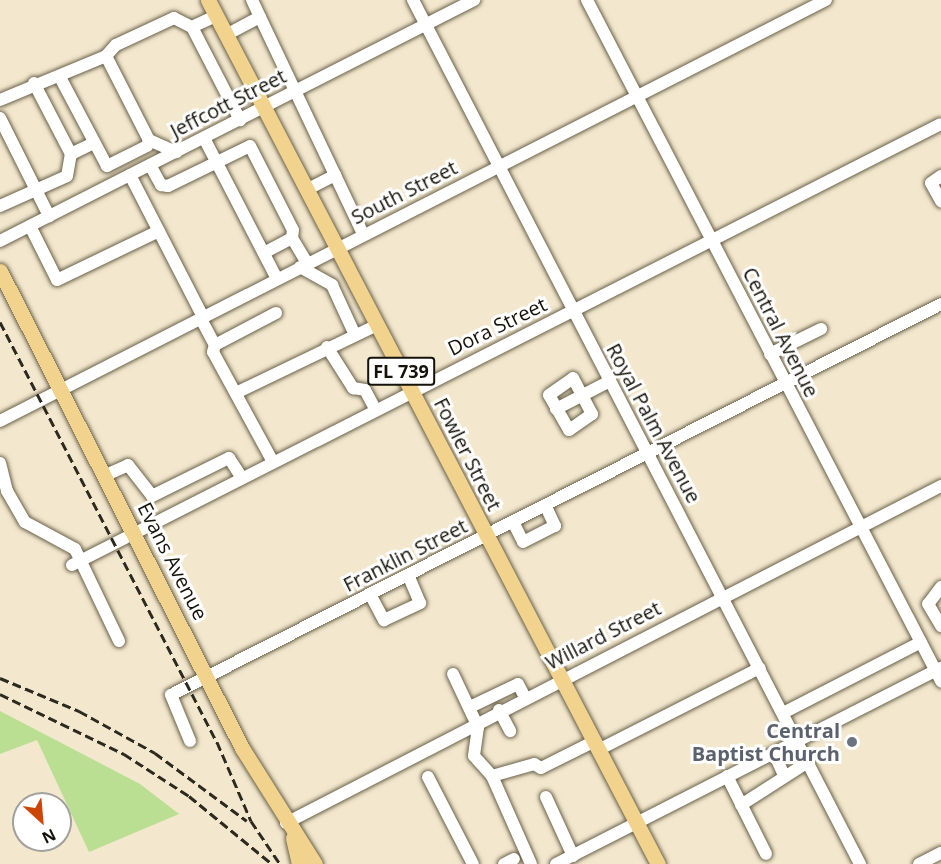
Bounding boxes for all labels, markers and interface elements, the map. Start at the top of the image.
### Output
street label: Jeffcott Street [166,63,290,143]
street label: South Street [347,155,461,229]
street label: Central Avenue [738,263,824,401]
street label: Dora Street [444,292,550,360]
street label: Royal Palm Avenue [602,339,706,507]
road number: FL 739 [366,356,436,386]
street label: Fowler Street [429,394,507,514]
street label: Evans Avenue [133,498,213,624]
street label: Franklin Street [339,513,471,597]
street label: Willard Street [541,596,665,674]
place label: Central Baptist Church [692,718,840,765]
marker: Central Baptist Church [845,735,859,749]
north arrow [12,792,72,852]
text: N [38,824,60,849]

